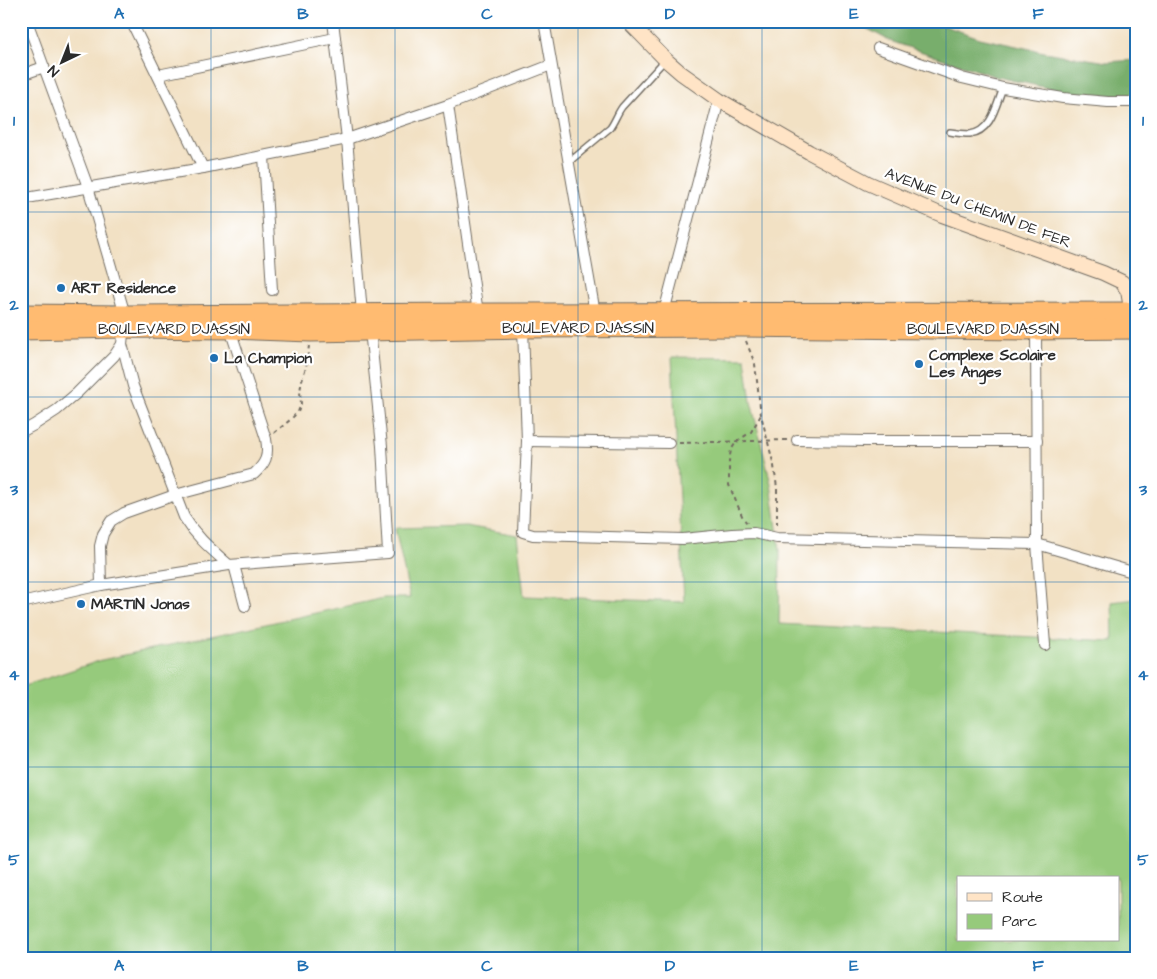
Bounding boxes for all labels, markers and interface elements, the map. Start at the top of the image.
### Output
text: A [114,3,125,25]
text: B [297,3,309,25]
text: C [481,3,493,25]
text: D [665,3,676,25]
text: E [849,3,859,25]
text: F [1032,3,1044,25]
north arrow [38,38,88,88]
text: N [44,60,64,81]
text: 1 [13,110,16,132]
text: 1 [1142,110,1145,132]
street label: AVENUE DU CHEMIN DE FER [882,163,1074,253]
place label: ART Residence [71,278,176,299]
marker: ART Residence [55,282,67,294]
text: 2 [8,294,19,316]
text: 2 [1137,294,1148,316]
street label: BOULEVARD DJASSIN [502,318,654,339]
street label: BOULEVARD DJASSIN [98,319,250,340]
street label: BOULEVARD DJASSIN [907,319,1059,340]
place label: Complexe Scolaire Les Anges [929,345,1056,385]
place label: La Champion [224,348,312,369]
marker: La Champion [208,352,220,364]
marker: Complexe Scolaire Les Anges [913,358,925,370]
text: 3 [9,479,19,501]
text: 3 [1138,479,1148,501]
place label: MARTIN Jonas [91,594,190,615]
marker: MARTIN Jonas [75,598,87,610]
text: 4 [9,664,20,686]
text: 4 [1138,664,1149,686]
text: 5 [8,849,20,871]
text: 5 [1137,849,1149,871]
legend [957,876,1120,942]
text: Route [1002,887,1043,908]
text: Parc [1002,911,1037,932]
text: A [114,955,125,977]
text: B [297,955,309,977]
text: C [481,955,493,977]
text: D [665,955,676,977]
text: E [849,955,859,977]
text: F [1032,955,1044,977]

